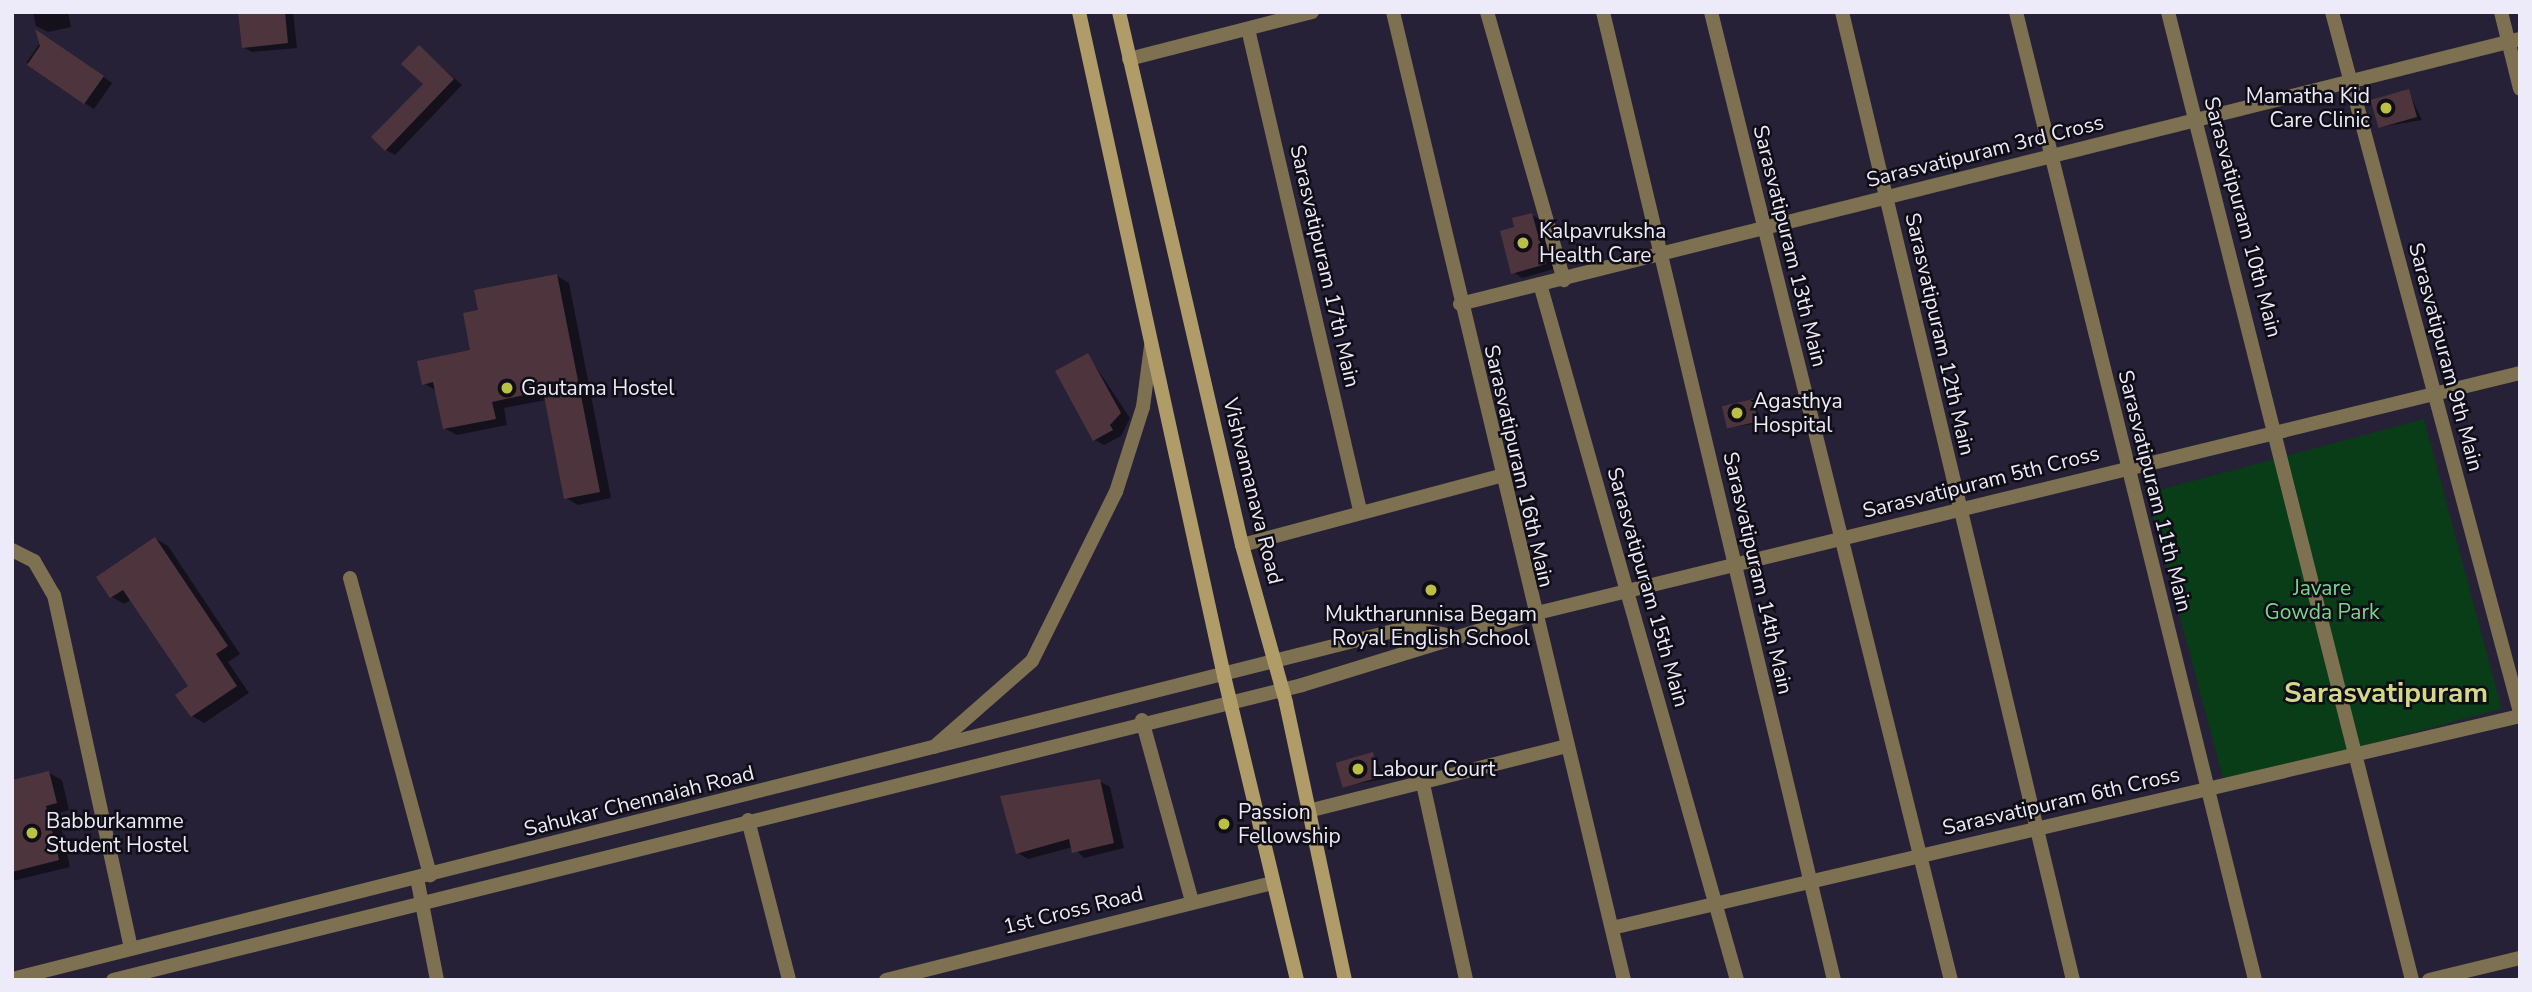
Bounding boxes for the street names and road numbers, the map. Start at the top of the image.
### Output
street label: Sarasvatipuram 10th Main [2199,94,2287,340]
street label: Sarasvatipuram 3rd Cross [1864,109,2106,193]
street label: Sarasvatipuram 13th Main [1748,123,1832,369]
street label: Sarasvatipuram 17th Main [1285,142,1365,390]
street label: Sarasvatipuram 12th Main [1900,210,1980,458]
street label: Sarasvatipuram 9th Main [2403,240,2489,474]
street label: Sarasvatipuram 16th Main [1479,342,1559,590]
street label: Sarasvatipuram 11th Main [2113,368,2197,614]
street label: Vishvamanava Road [1218,395,1288,587]
street label: Sarasvatipuram 5th Cross [1860,440,2102,524]
street label: Sarasvatipuram 14th Main [1718,449,1798,697]
street label: Sarasvatipuram 15th Main [1602,464,1694,710]
street label: Sahukar Chennaiah Road [521,760,757,842]
street label: Sarasvatipuram 6th Cross [1940,761,2182,841]
street label: 1st Cross Road [1001,880,1145,940]

